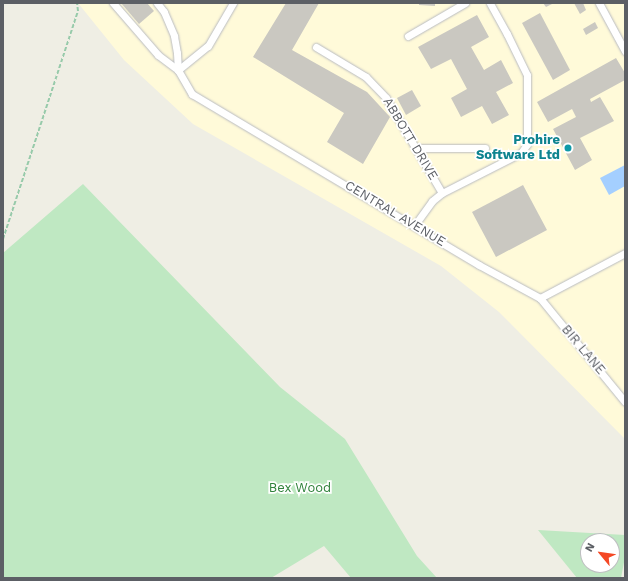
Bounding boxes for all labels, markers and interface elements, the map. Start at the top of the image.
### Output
street label: ABBOTT DRIVE [379,95,441,183]
place label: Prohire Software Ltd [476,133,560,164]
marker: Prohire Software Ltd [563,143,573,153]
street label: CENTRAL AVENUE [341,178,449,250]
street label: BIR LANE [558,322,608,378]
park label: Bex Wood [269,480,331,496]
north arrow [580,533,620,573]
text: N [582,541,598,554]

